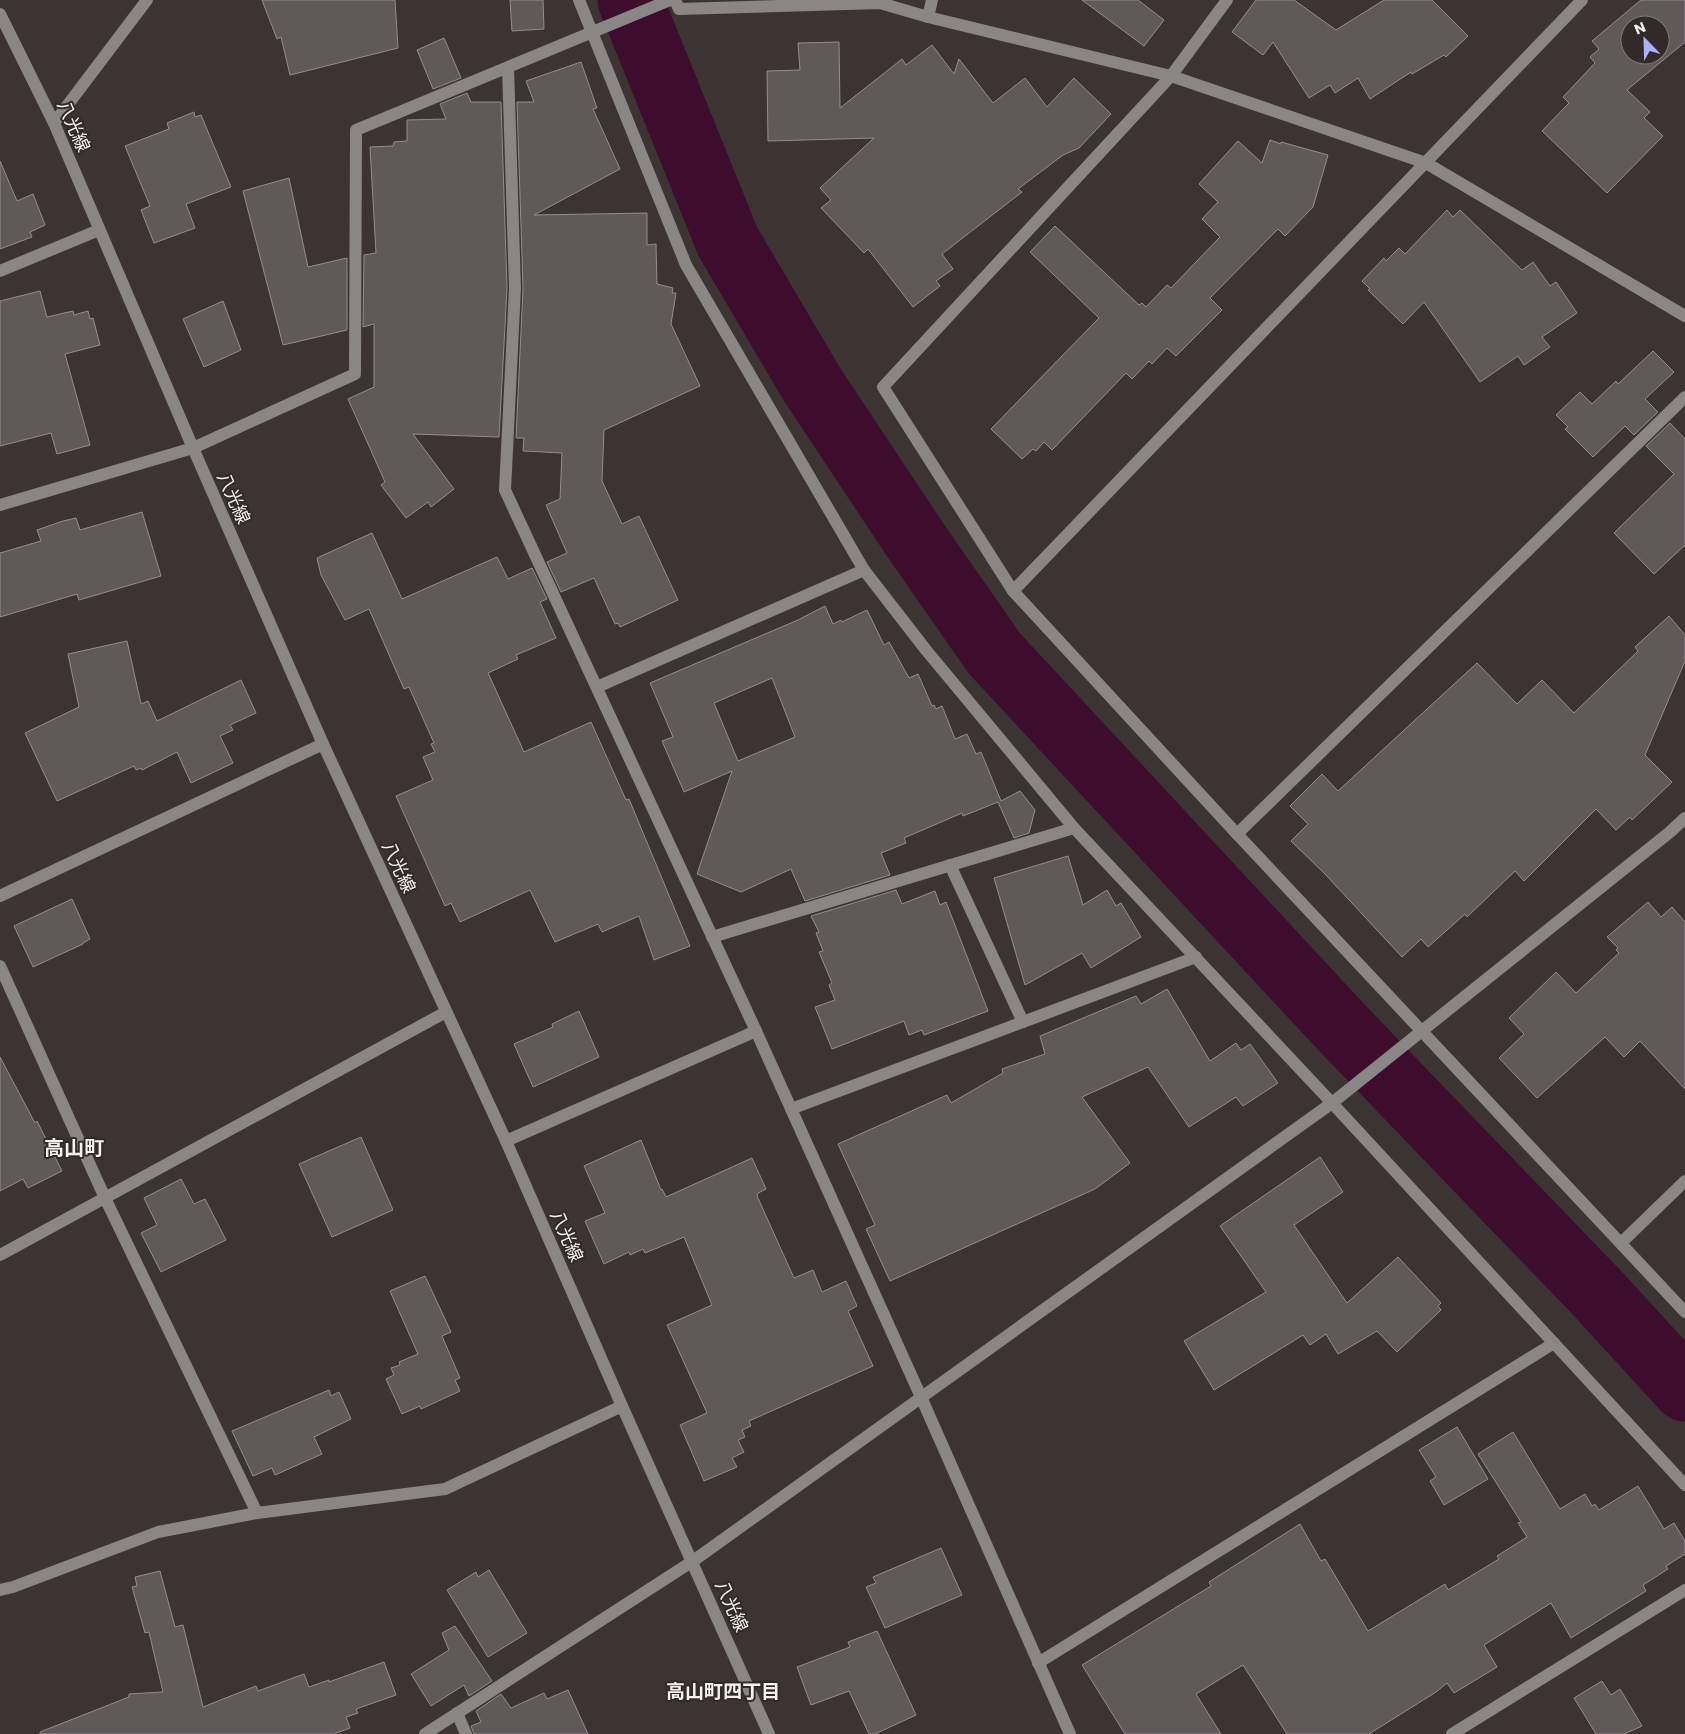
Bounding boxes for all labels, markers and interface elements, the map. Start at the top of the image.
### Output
north arrow [1620,15,1670,65]
text: N [1631,17,1649,39]
street label: 八光線 [52,96,96,156]
street label: 八光線 [212,468,256,528]
street label: 八光線 [376,837,422,897]
district label: 高山町 [44,1134,104,1162]
street label: 八光線 [545,1206,589,1266]
street label: 八光線 [710,1576,754,1636]
district label: 高山町四丁目 [666,1678,780,1705]

